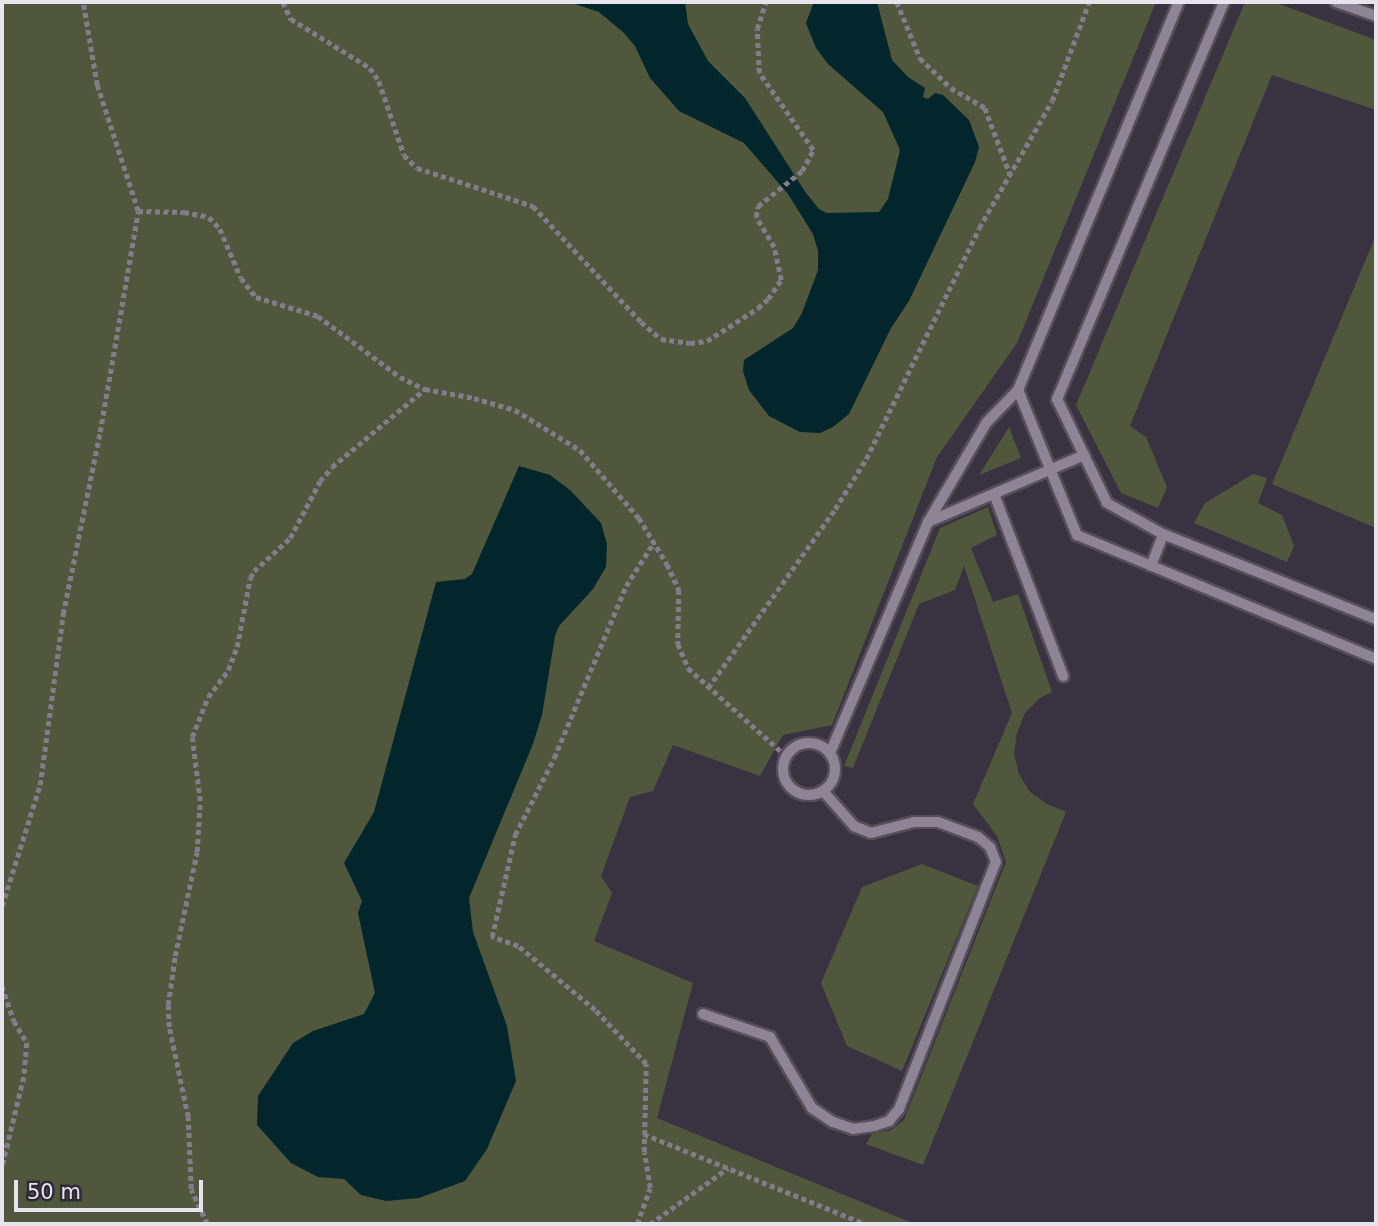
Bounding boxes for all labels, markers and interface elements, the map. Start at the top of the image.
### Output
scale bar [18,1166,206,1210]
text: 50 m [27,1180,81,1204]

